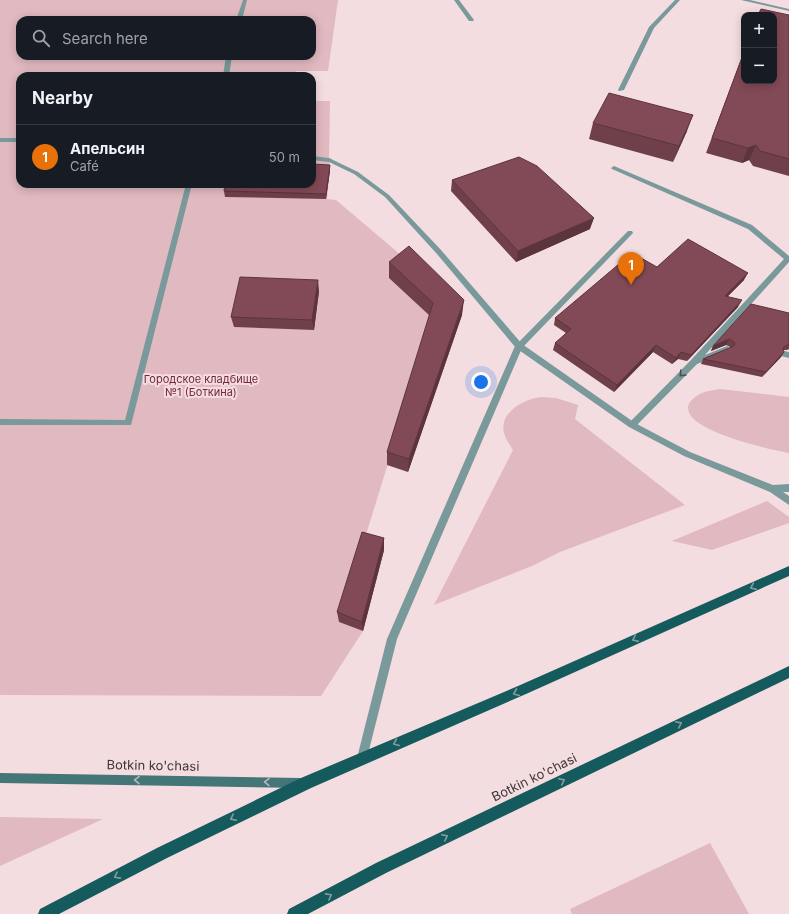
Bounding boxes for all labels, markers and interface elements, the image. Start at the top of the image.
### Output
map controls [741,12,777,84]
button: + [741,12,777,48]
search box [16,16,316,60]
icon: search [30,27,52,49]
text: Search here [62,29,148,48]
button: − [741,48,777,84]
text: Nearby [32,88,93,108]
text: Апельсин [70,139,145,158]
text: 1 [42,149,48,165]
text: 50 m [269,149,300,165]
text: Café [70,158,99,174]
pin: 1 [618,252,644,285]
one-way arrow [679,369,686,377]
park label: Городское кладбище №1 (Боткина) [144,372,258,399]
your location [471,372,491,392]
one-way arrow [750,582,757,590]
one-way arrow [631,634,639,642]
one-way arrow [513,688,521,696]
one-way arrow [674,721,682,729]
one-way arrow [393,739,400,747]
street label: Botkin ko'chasi [489,749,579,805]
street label: Botkin ko'chasi [106,756,200,774]
one-way arrow [134,776,140,784]
one-way arrow [264,778,270,786]
one-way arrow [557,778,565,786]
one-way arrow [230,813,238,821]
one-way arrow [440,834,448,842]
one-way arrow [114,871,121,879]
one-way arrow [324,893,332,900]

